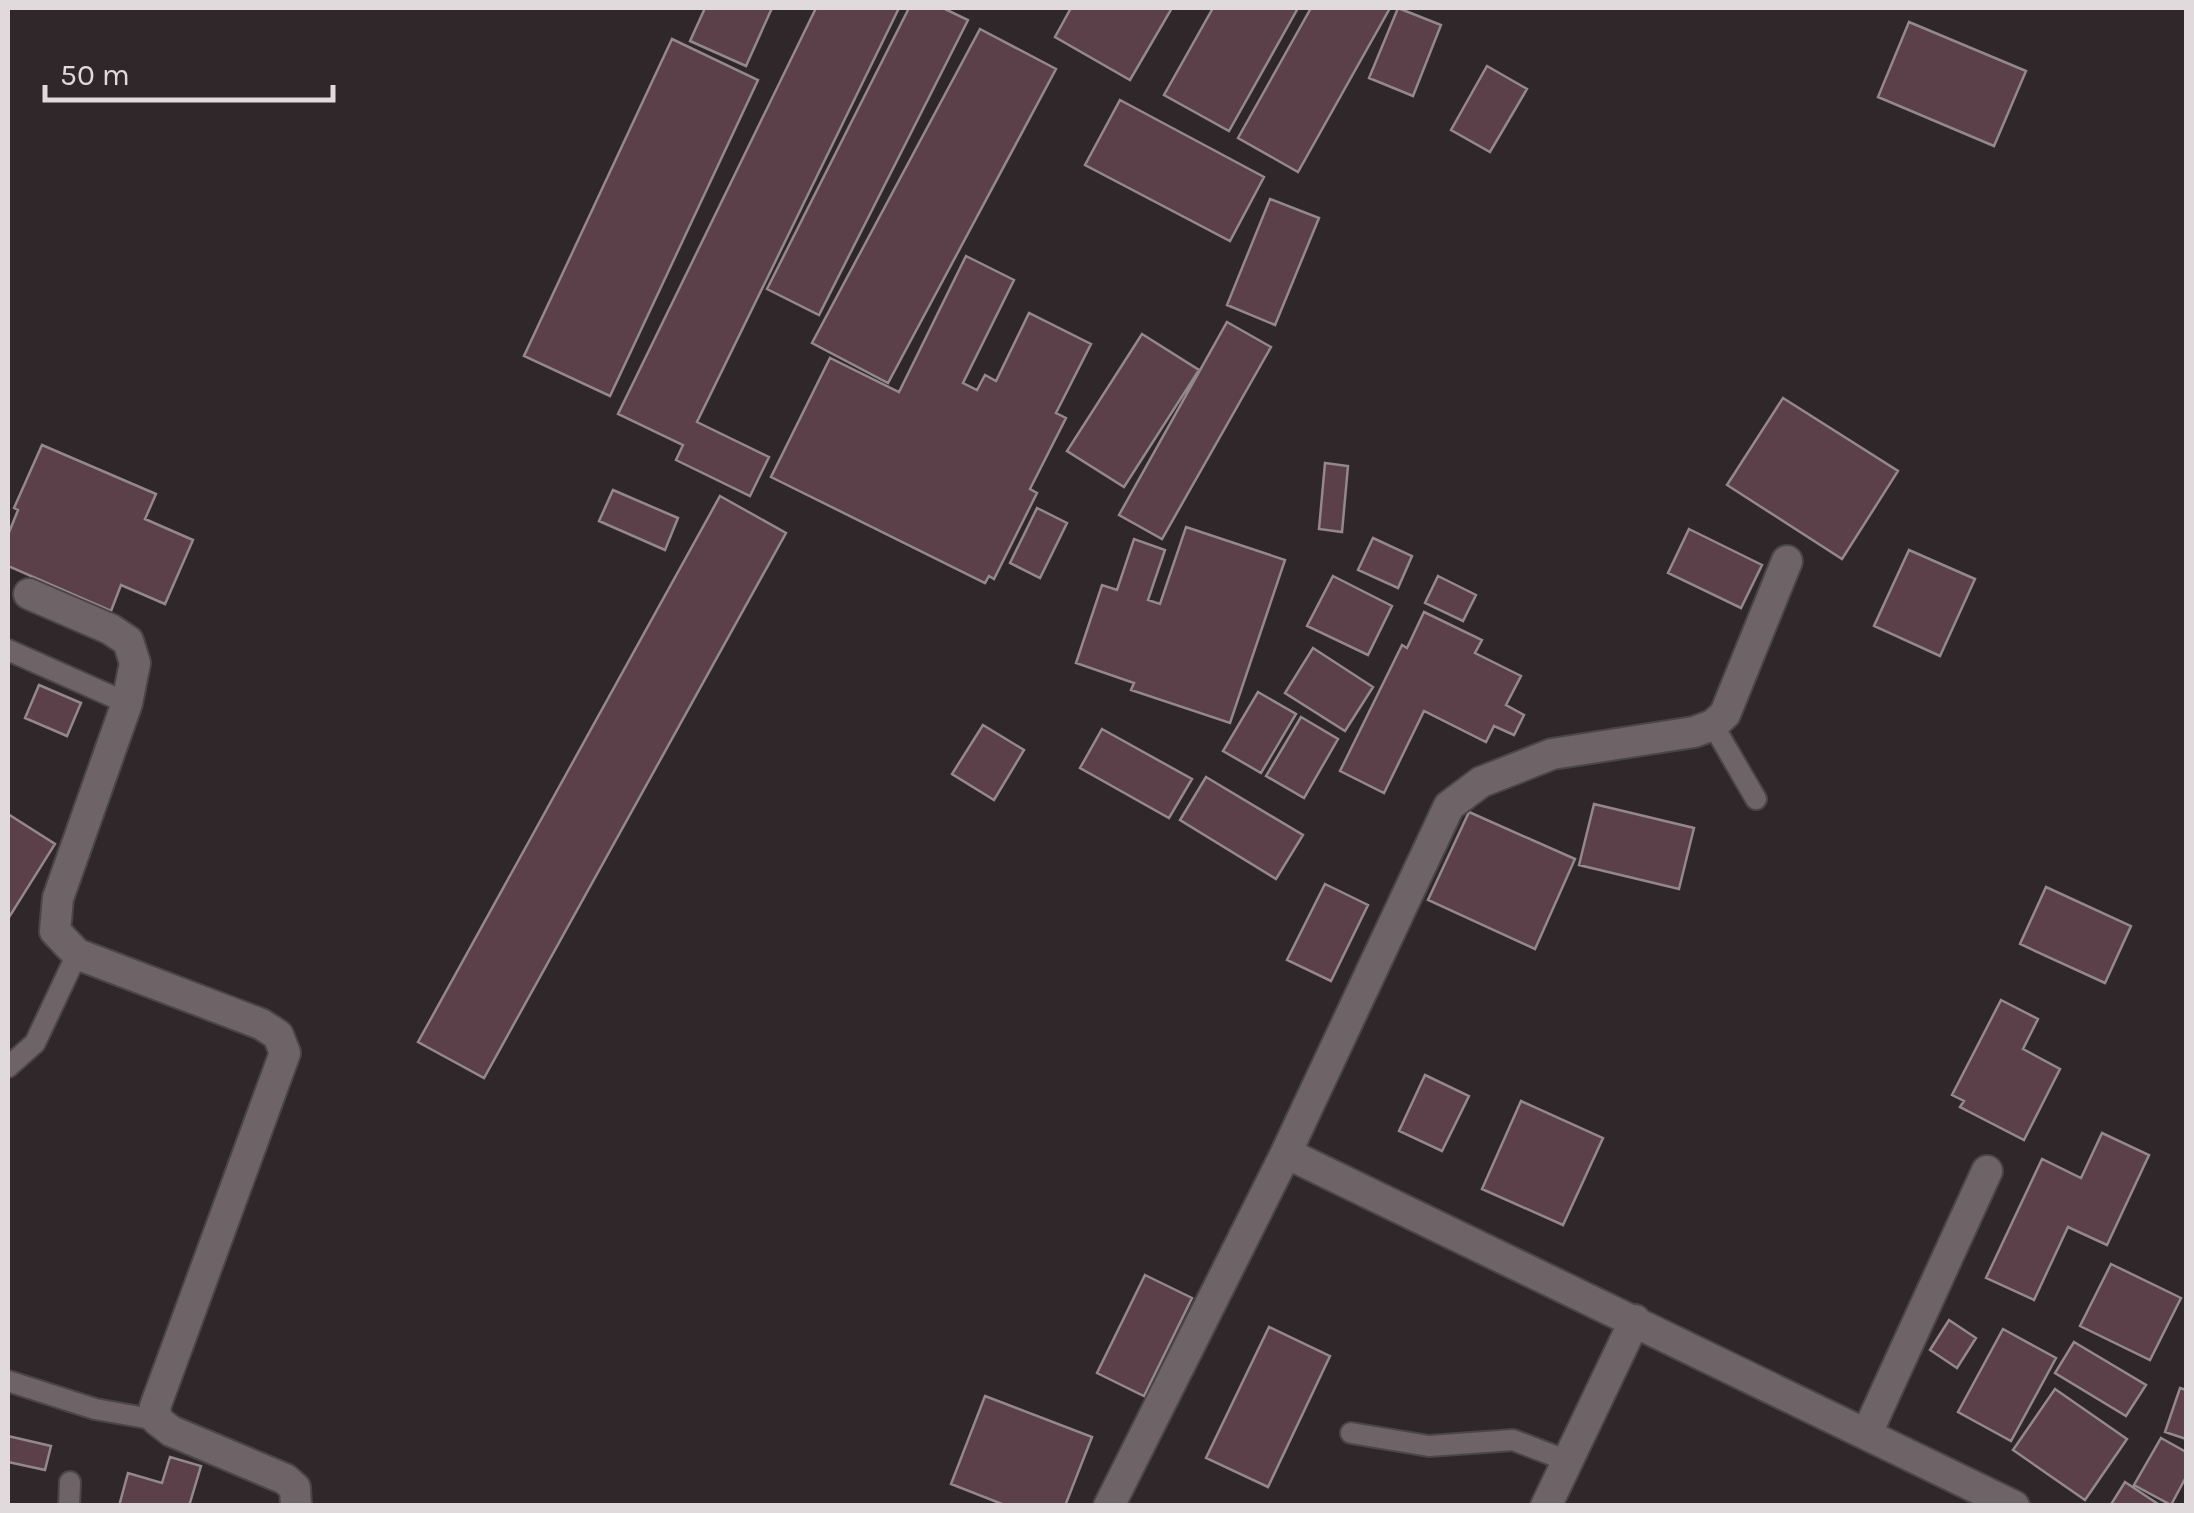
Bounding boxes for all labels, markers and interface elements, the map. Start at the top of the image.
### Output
scale bar [45,40,332,102]
text: 50 m [60,57,130,93]

